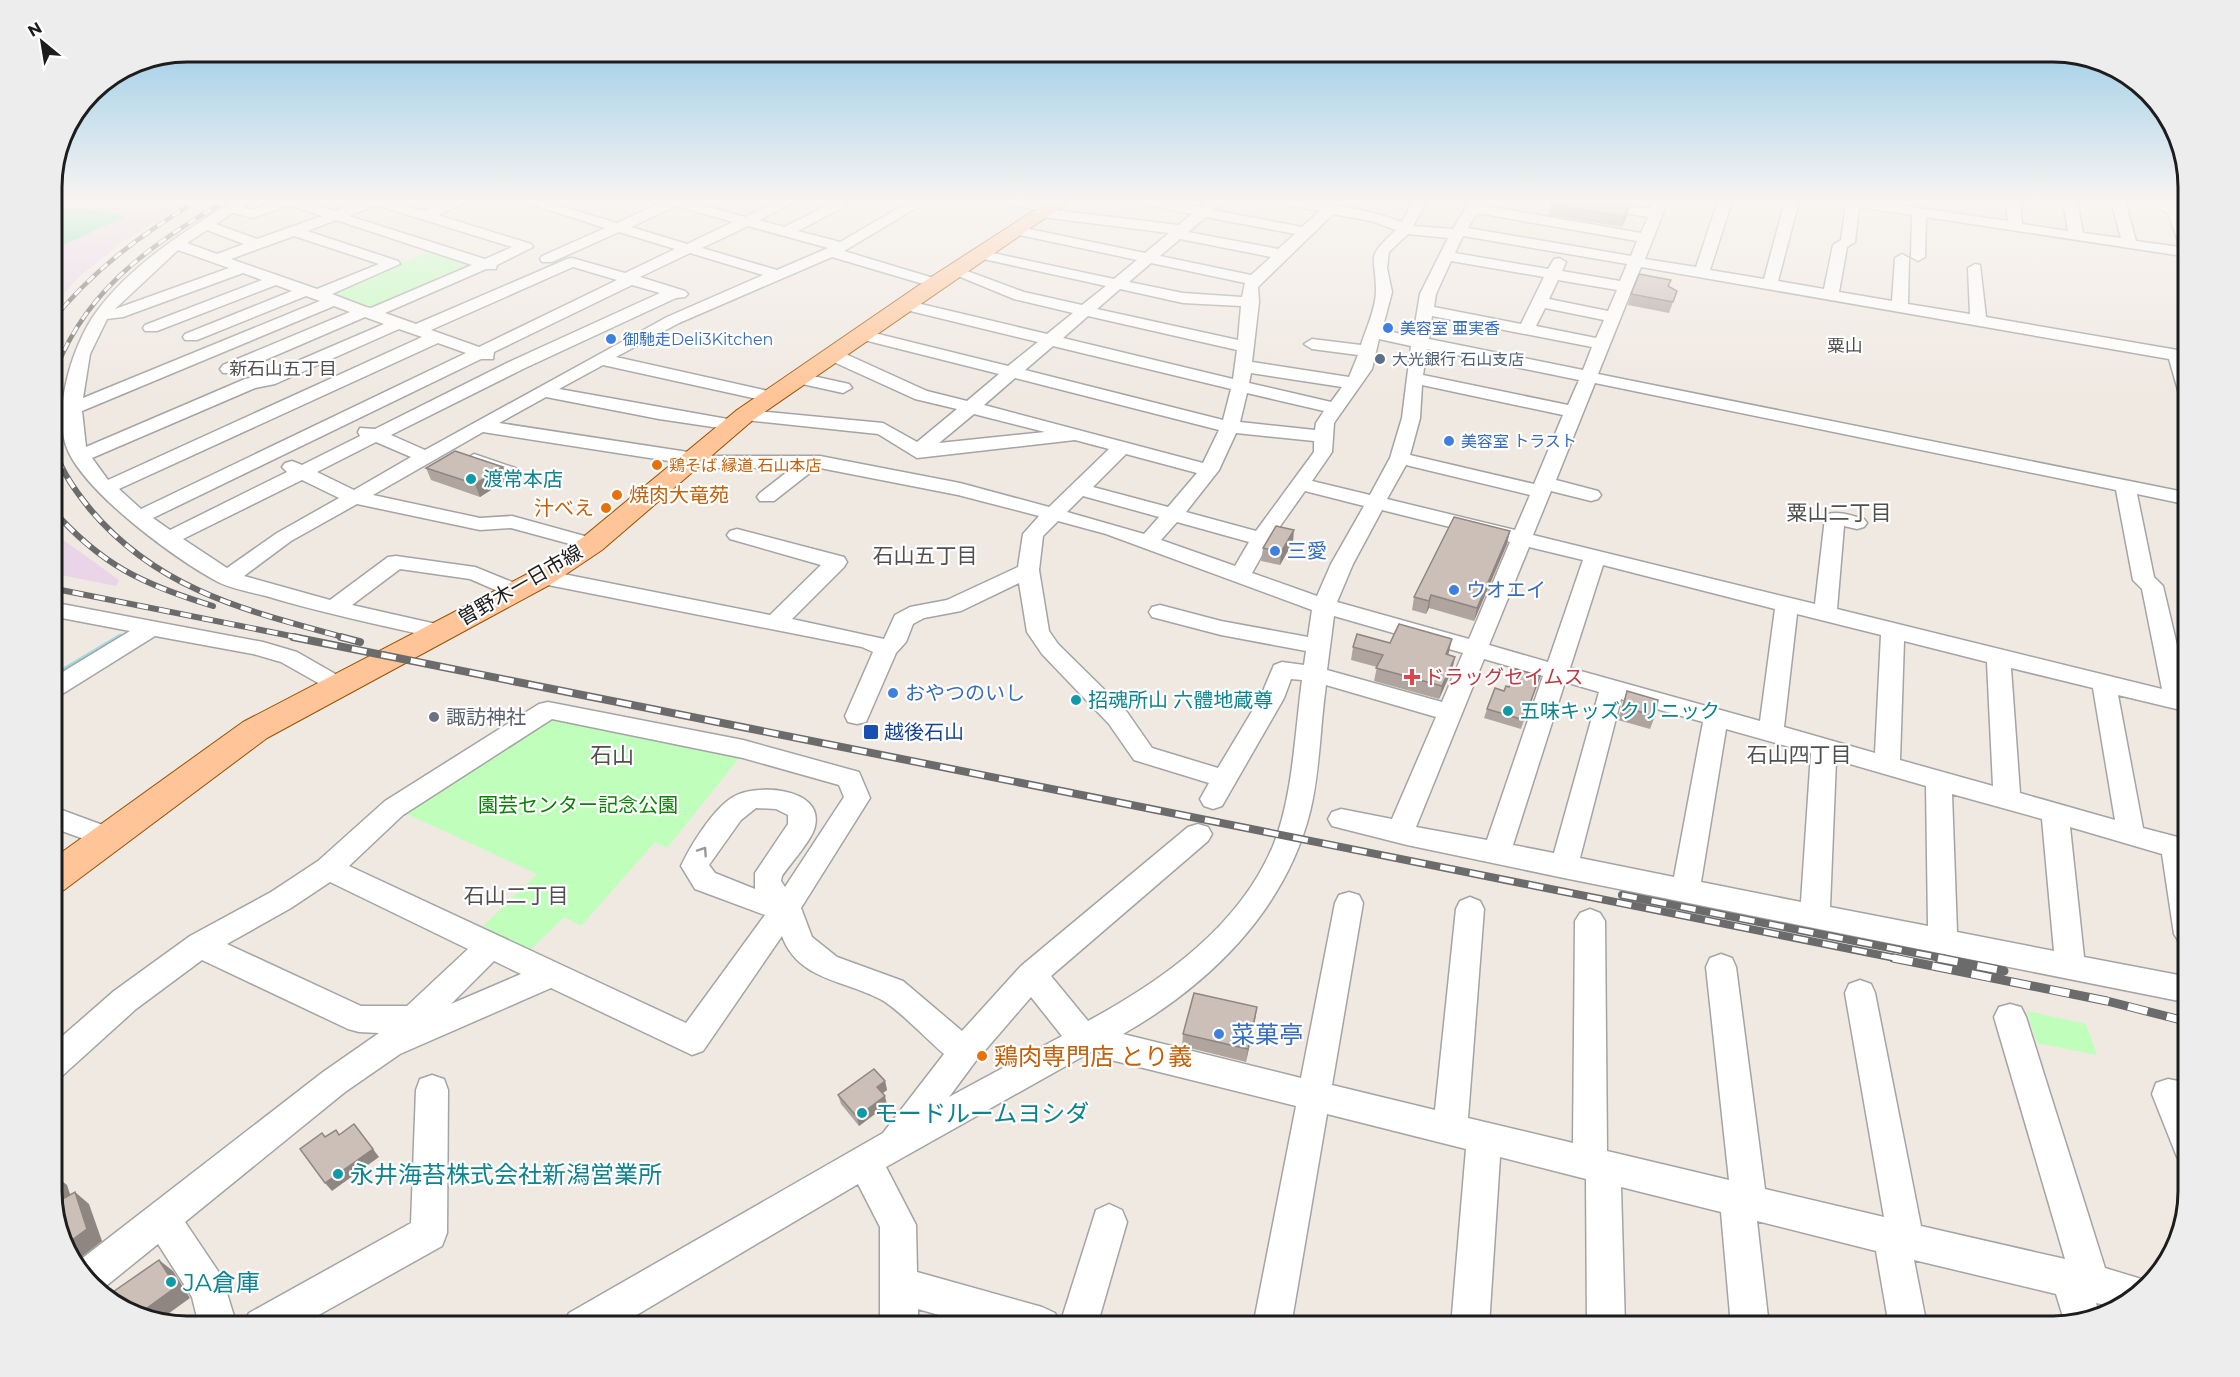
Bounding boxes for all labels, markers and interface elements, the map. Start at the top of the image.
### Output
north arrow [12,12,72,72]
text: N [24,18,45,41]
place label: 美容室 亜実香 [1400,319,1500,338]
marker: 美容室 亜実香 [1381,321,1395,335]
place label: 御馳走Deli3Kitchen [623,330,773,349]
marker: 御馳走Deli3Kitchen [604,332,618,346]
district label: 粟山 [1827,335,1863,357]
place label: 大光銀行 石山支店 [1392,350,1524,369]
marker: 大光銀行 石山支店 [1373,352,1387,366]
district label: 新石山五丁目 [229,358,337,380]
place label: 美容室 トラスト [1461,432,1577,451]
marker: 美容室 トラスト [1442,434,1456,448]
place label: 鶏そば 縁道 石山本店 [669,456,821,475]
marker: 鶏そば 縁道 石山本店 [650,458,664,472]
place label: 渡常本店 [483,467,563,491]
marker: 渡常本店 [464,472,478,486]
place label: 焼肉大竜苑 [629,483,729,507]
marker: 焼肉大竜苑 [610,488,624,502]
place label: 汁べえ [534,496,594,520]
district label: 粟山二丁目 [1787,500,1892,525]
marker: 汁べえ [599,501,613,515]
place label: 三愛 [1287,539,1327,563]
street label: 曽野木一日市線 [453,540,587,630]
district label: 石山五丁目 [873,543,978,568]
marker: 三愛 [1268,544,1282,558]
place label: ウオエイ [1466,578,1546,602]
marker: ウオエイ [1447,583,1461,597]
place label: ドラッグセイムス [1424,665,1584,689]
marker: ドラッグセイムス [1405,670,1419,684]
place label: おやつのいし [905,681,1025,705]
marker: おやつのいし [886,686,900,700]
place label: 招魂所山 六體地蔵尊 [1088,688,1273,712]
marker: 招魂所山 六體地蔵尊 [1069,693,1083,707]
place label: 五味キッズクリニック [1520,699,1720,723]
marker: 五味キッズクリニック [1501,704,1515,718]
place label: 諏訪神社 [446,705,526,729]
marker: 諏訪神社 [427,710,441,724]
place label: 越後石山 [884,720,964,744]
marker: 越後石山 [862,723,880,741]
district label: 石山 [590,742,634,769]
district label: 石山四丁目 [1747,742,1852,767]
park label: 園芸センター記念公園 [478,793,678,817]
one-way arrow [696,846,707,857]
district label: 石山二丁目 [464,883,569,908]
place label: 菜菓亭 [1231,1020,1303,1049]
marker: 菜菓亭 [1212,1027,1226,1041]
place label: 鶏肉専門店 とり義 [994,1042,1192,1071]
marker: 鶏肉専門店 とり義 [975,1049,989,1063]
place label: モードルームヨシダ [874,1099,1089,1128]
marker: モードルームヨシダ [855,1106,869,1120]
place label: 永井海苔株式会社新潟営業所 [350,1160,662,1189]
marker: 永井海苔株式会社新潟営業所 [331,1167,345,1181]
place label: JA倉庫 [182,1268,260,1297]
marker: JA倉庫 [164,1275,178,1289]

